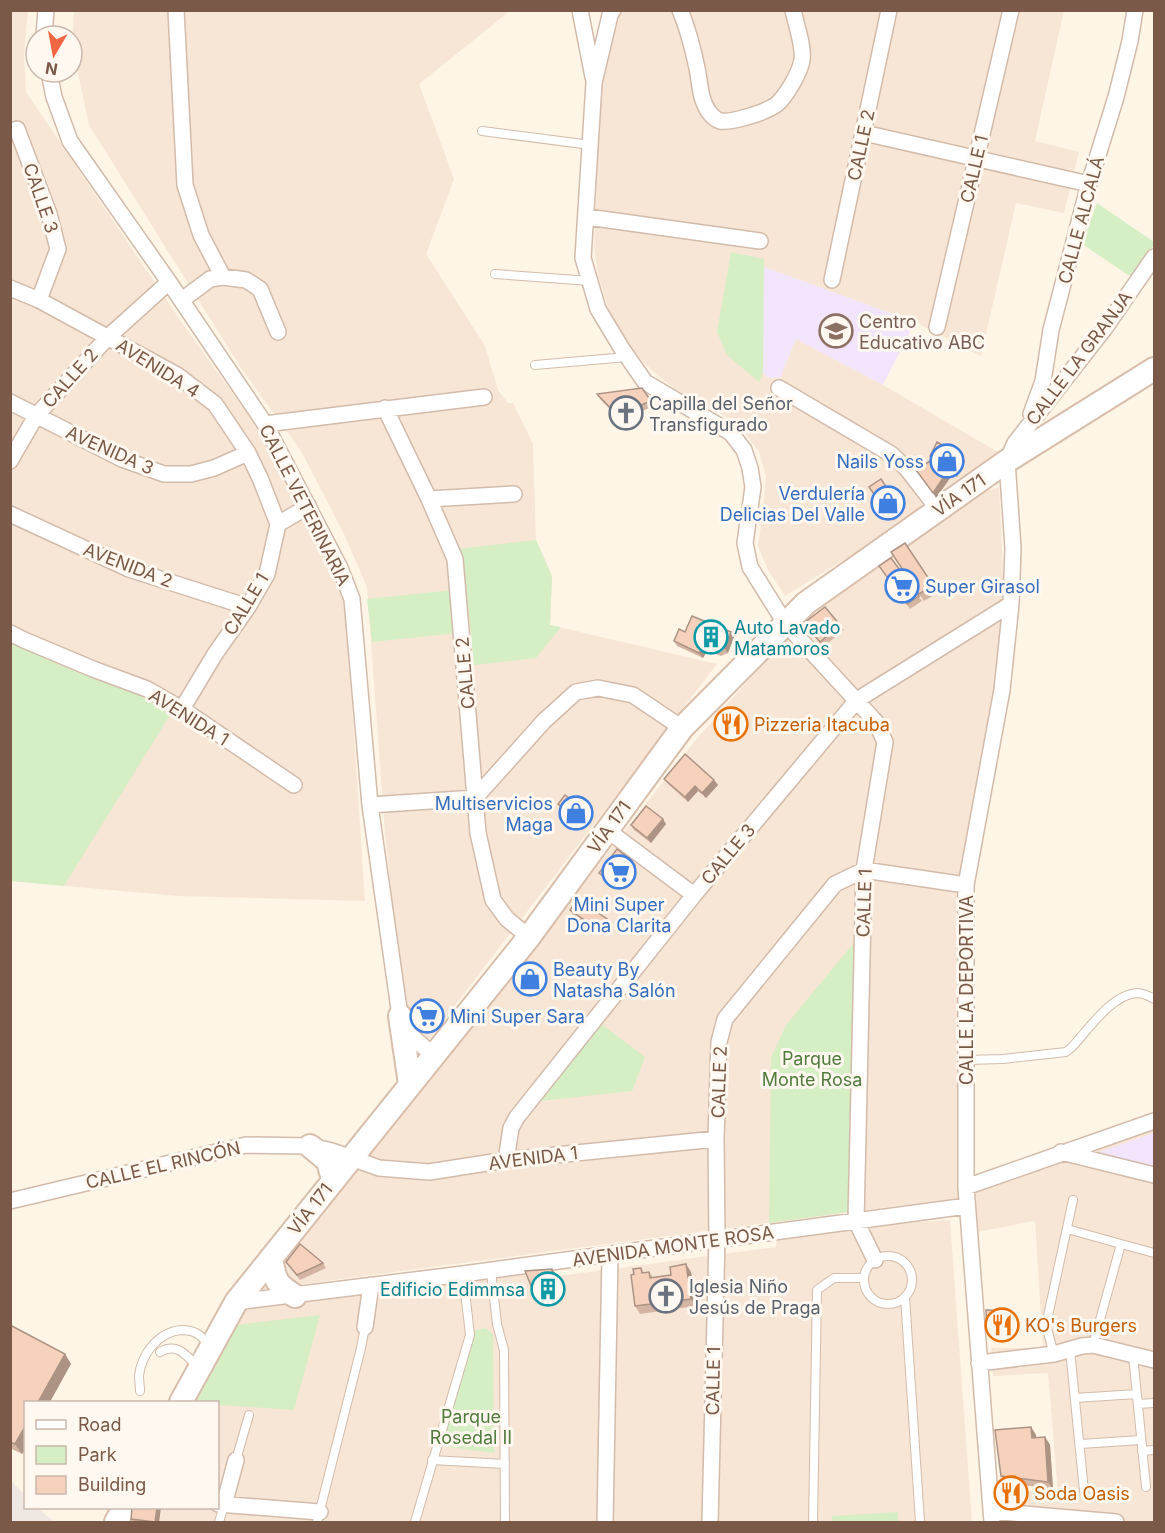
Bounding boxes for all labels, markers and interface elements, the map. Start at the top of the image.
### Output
north arrow [24,24,84,84]
text: N [44,58,59,80]
street label: CALLE 2 [843,107,879,183]
street label: CALLE 1 [956,133,992,205]
street label: CALLE ALCALÁ [1053,154,1108,286]
street label: CALLE 3 [19,160,63,236]
street label: CALLE LA GRANJA [1022,287,1136,429]
place label: Centro Educativo ABC [859,311,985,353]
school or university icon: Centro Educativo ABC [818,313,854,349]
street label: AVENIDA 4 [112,334,204,402]
street label: CALLE 2 [38,344,102,412]
place label: Capilla del Señor Transfigurado [649,393,793,435]
church icon: Capilla del Señor Transfigurado [608,395,644,431]
street label: AVENIDA 3 [63,421,157,479]
street label: CALLE VETERINARIA [255,421,355,589]
shop icon: Nails Yoss [929,443,965,479]
place label: Nails Yoss [836,451,924,472]
street label: VÍA 171 [928,468,989,521]
place label: Verdulería Delicias Del Valle [720,483,865,525]
shop icon: Verdulería Delicias Del Valle [870,485,906,521]
street label: AVENIDA 2 [81,538,175,592]
supermarket icon: Super Girasol [884,568,920,604]
street label: CALLE 1 [219,569,273,639]
place label: Super Girasol [925,576,1040,597]
place label: Auto Lavado Matamoros [734,617,841,659]
building icon: Auto Lavado Matamoros [693,619,729,655]
street label: CALLE 2 [451,636,479,710]
street label: AVENIDA 1 [145,684,233,750]
restaurant icon: Pizzeria Itacuba [713,706,749,742]
place label: Pizzeria Itacuba [754,714,890,735]
place label: Multiservicios Maga [435,793,553,835]
shop icon: Multiservicios Maga [558,795,594,831]
street label: VÍA 171 [582,796,635,857]
street label: CALLE 3 [697,819,759,889]
supermarket icon: Mini Super Dona Clarita [601,854,637,890]
street label: CALLE 1 [852,868,876,938]
place label: Mini Super Dona Clarita [567,894,671,936]
street label: CALLE LA DEPORTIVA [956,895,977,1085]
place label: Beauty By Natasha Salón [553,959,676,1001]
shop icon: Beauty By Natasha Salón [512,961,548,997]
supermarket icon: Mini Super Sara [409,998,445,1034]
place label: Mini Super Sara [450,1006,585,1027]
street label: CALLE 2 [707,1045,731,1119]
park label: Parque Monte Rosa [762,1048,862,1090]
street label: CALLE EL RINCÓN [83,1136,242,1193]
street label: AVENIDA 1 [487,1142,579,1174]
street label: VÍA 171 [283,1178,337,1239]
street label: AVENIDA MONTE ROSA [571,1221,775,1271]
building icon: Edificio Edimmsa [530,1271,566,1307]
place label: Iglesia Niño Jesús de Praga [689,1276,821,1318]
church icon: Iglesia Niño Jesús de Praga [648,1278,684,1314]
place label: Edificio Edimmsa [380,1279,525,1300]
restaurant icon: KO's Burgers [984,1307,1020,1343]
place label: KO's Burgers [1025,1315,1137,1336]
street label: CALLE 1 [702,1346,724,1416]
legend [24,1401,219,1509]
park label: Parque Rosedal II [430,1406,512,1448]
text: Road [78,1414,121,1435]
text: Park [78,1444,117,1465]
text: Building [78,1474,146,1495]
restaurant icon: Soda Oasis [993,1475,1029,1511]
place label: Soda Oasis [1034,1483,1130,1504]

